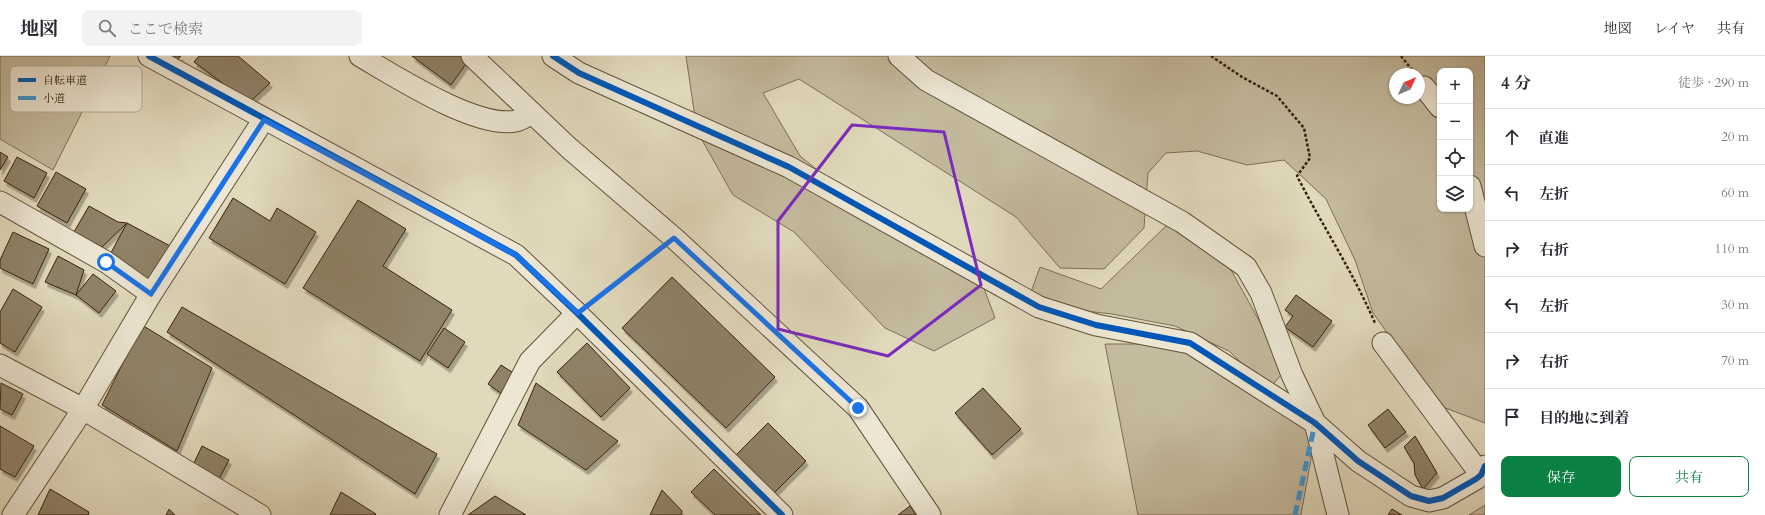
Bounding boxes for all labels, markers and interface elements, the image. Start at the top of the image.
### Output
search box [82,10,362,46]
text: 地図 [20,16,58,42]
icon: search [96,17,118,39]
text: ここで検索 [128,19,203,39]
text: 地図 [1604,19,1632,38]
text: レイヤ [1654,19,1695,38]
text: 共有 [1717,19,1745,38]
legend [10,66,142,112]
north arrow [1389,68,1425,104]
map controls [1437,68,1473,212]
button: + [1437,68,1473,104]
text: 4 分 [1501,72,1531,95]
text: 自転車道 [43,73,87,88]
text: 徒歩 · 290 m [1678,74,1749,92]
text: 小道 [43,91,65,106]
button: − [1437,104,1473,140]
icon: ahead [1501,126,1523,148]
text: 直進 [1539,128,1569,148]
text: 20 m [1721,128,1749,146]
button: locate [1437,140,1473,176]
button: layers [1437,176,1473,212]
icon: left [1501,182,1523,204]
text: 左折 [1539,184,1569,204]
text: 60 m [1721,184,1749,202]
icon: right [1501,238,1523,260]
text: 右折 [1539,240,1569,260]
text: 110 m [1715,240,1749,258]
route start [97,253,115,271]
icon: left [1501,294,1523,316]
text: 左折 [1539,296,1569,316]
text: 30 m [1721,296,1749,314]
icon: right [1501,350,1523,372]
text: 右折 [1539,352,1569,372]
text: 70 m [1721,352,1749,370]
route end [849,399,867,417]
icon: arrive [1501,406,1523,428]
text: 目的地に到着 [1539,408,1629,428]
button: 保存 [1501,456,1621,497]
button: 共有 [1629,456,1749,497]

